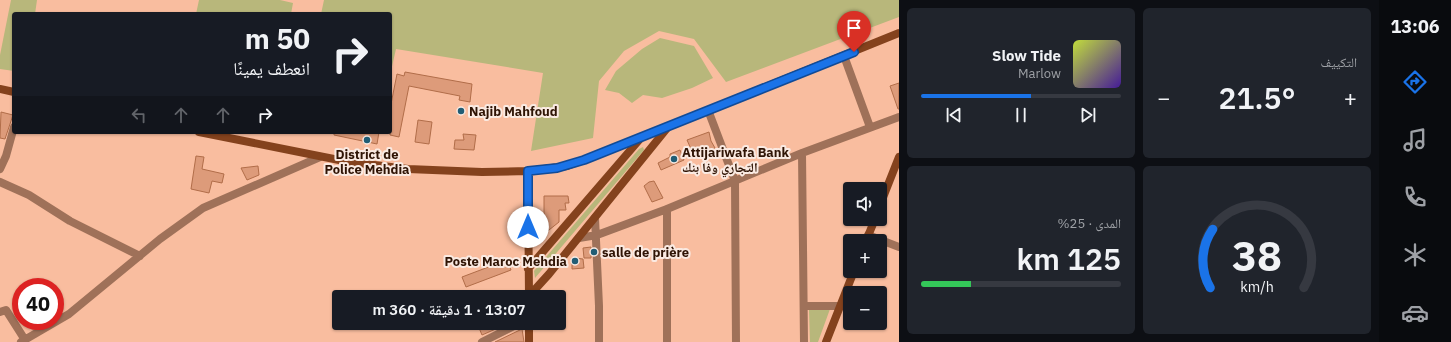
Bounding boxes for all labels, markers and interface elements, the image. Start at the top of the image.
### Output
pin [837,11,871,52]
text: 13:06 [1390,15,1440,38]
icon: arrive [843,17,865,39]
text: 50 m [245,20,310,57]
icon: right [324,28,376,80]
text: Slow Tide [992,46,1061,65]
text: التكييف [1321,54,1357,71]
text: انعطف يمينًا [233,57,310,80]
text: Marlow [1018,65,1061,82]
icon: directions [1401,68,1429,96]
text: 21.5° [1218,78,1296,117]
text: − [1157,83,1170,112]
text: + [1344,83,1357,112]
place label: Najib Mahfoud [469,103,558,120]
icon: left [128,104,150,126]
icon: ahead [170,104,192,126]
icon: ahead [212,104,234,126]
icon: right [254,104,276,126]
icon: previous [943,104,965,126]
icon: pause [1010,104,1032,126]
icon: next [1077,104,1099,126]
marker: Najib Mahfoud [456,106,466,116]
icon: music [1401,126,1429,154]
marker: District de Police Mehdia [362,135,372,145]
place label: Attijariwafa Bank التجاري وفا بنك [682,144,789,178]
place label: District de Police Mehdia [324,146,410,178]
marker: Attijariwafa Bank التجاري وفا بنك [669,154,679,164]
map controls [843,182,887,330]
button: sound [843,182,887,226]
icon: phone [1401,183,1429,211]
position arrow [507,206,549,248]
text: المدى · 25% [1058,215,1121,232]
text: 38 [1232,228,1282,282]
button: + [843,234,887,278]
text: 125 km [1016,239,1121,278]
icon: climate [1401,241,1429,269]
place label: salle de prière [602,244,689,261]
marker: salle de prière [589,247,599,257]
place label: Poste Maroc Mehdia [445,253,567,270]
marker: Poste Maroc Mehdia [570,256,580,266]
text: km/h [1240,277,1274,296]
speed limit sign: 40 [12,278,64,330]
button: − [843,286,887,330]
icon: car [1401,299,1429,327]
text: 13:07 · 1 دقيقة · 360 m [372,300,526,319]

